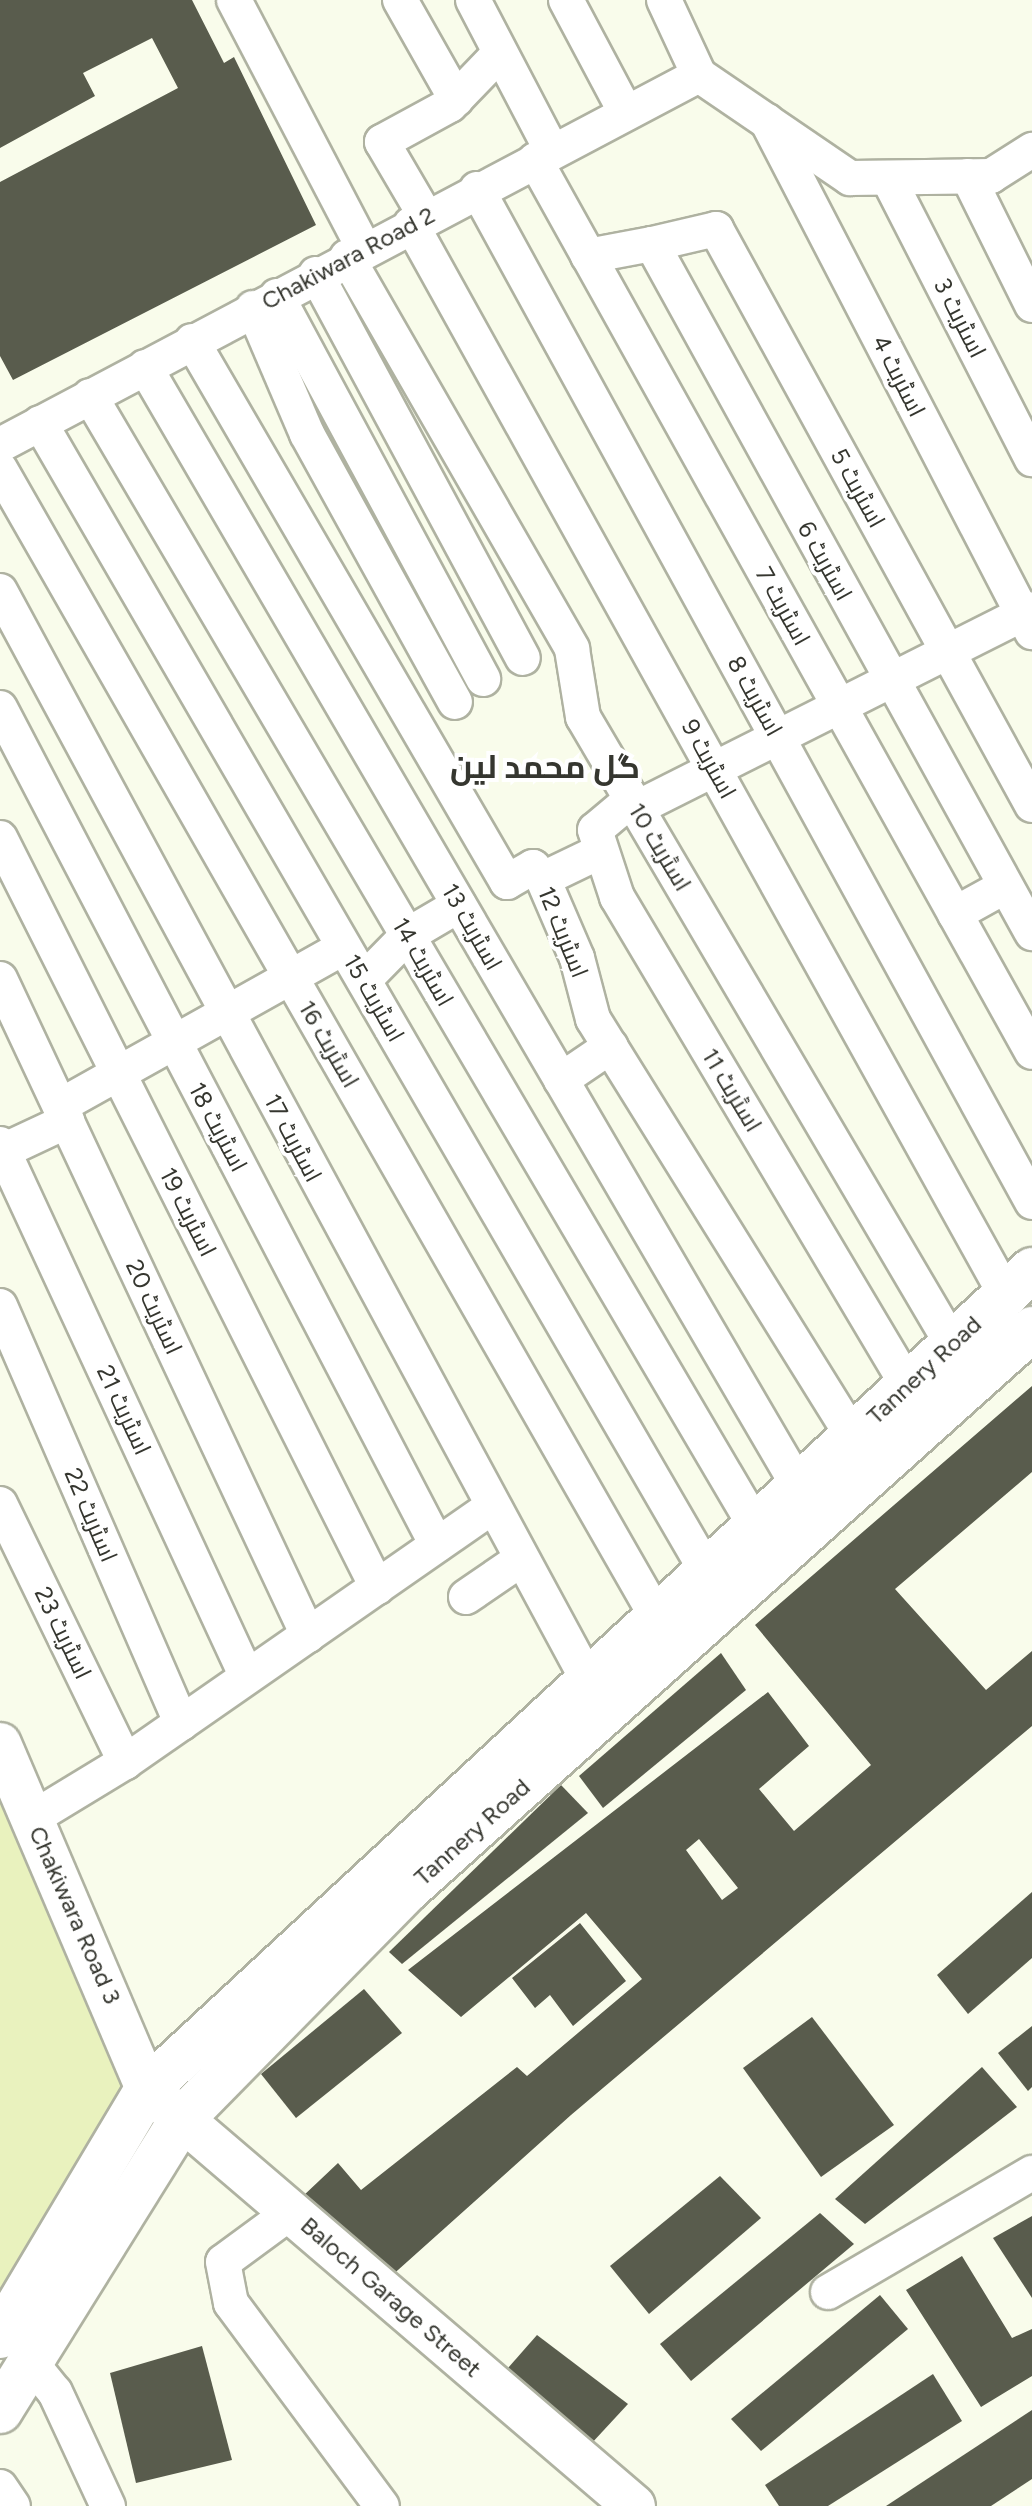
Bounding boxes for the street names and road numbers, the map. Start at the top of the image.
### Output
street label: Chakiwara Road 2 [257,200,439,316]
street label: اسٹریٹ 3 [928,273,992,363]
street label: اسٹریٹ 4 [866,331,932,421]
street label: اسٹریٹ 5 [824,443,892,533]
street label: اسٹریٹ 6 [792,516,858,606]
street label: اسٹریٹ 7 [750,562,816,650]
street label: اسٹریٹ 8 [721,651,789,741]
street label: اسٹریٹ 9 [676,714,742,804]
street label: اسٹریٹ 10 [622,798,698,896]
street label: اسٹریٹ 13 [436,878,508,976]
street label: اسٹریٹ 12 [532,882,594,982]
street label: اسٹریٹ 14 [386,913,460,1011]
street label: اسٹریٹ 15 [337,949,411,1047]
street label: اسٹریٹ 16 [293,995,365,1093]
street label: اسٹریٹ 11 [696,1043,768,1137]
street label: اسٹریٹ 18 [182,1077,254,1177]
street label: اسٹریٹ 17 [258,1089,328,1187]
street label: اسٹریٹ 19 [153,1163,223,1261]
street label: اسٹریٹ 20 [120,1255,188,1359]
street label: Tannery Road [861,1310,987,1430]
street label: اسٹریٹ 21 [91,1360,157,1460]
street label: اسٹریٹ 22 [58,1464,124,1566]
street label: اسٹریٹ 23 [28,1582,98,1684]
street label: Tannery Road [408,1773,536,1891]
street label: Chakiwara Road 3 [23,1822,127,2008]
street label: Baloch Garage Street [295,2211,487,2383]

